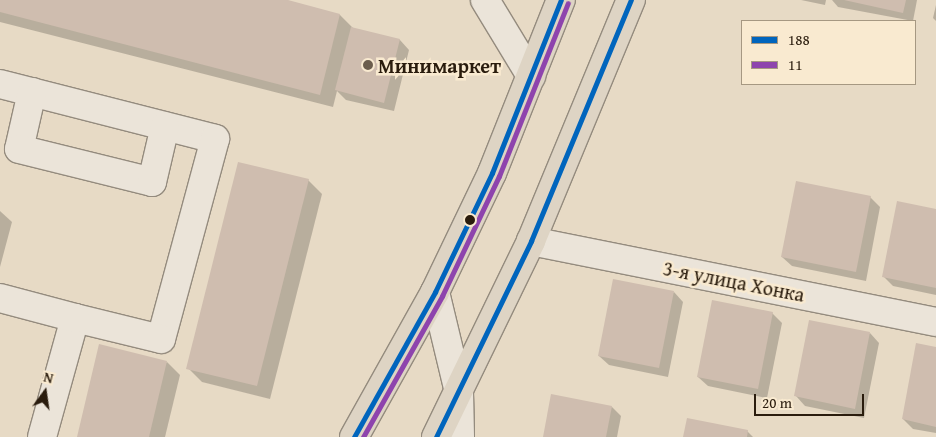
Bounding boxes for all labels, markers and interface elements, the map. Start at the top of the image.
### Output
legend [741,20,916,85]
text: 188 [788,29,810,50]
place label: Минимаркет [378,53,501,77]
text: 11 [788,54,802,75]
marker: Минимаркет [362,59,374,71]
unlabelled marker [465,215,475,225]
street label: 3-я улица Хонка [661,256,807,306]
north arrow [20,367,70,417]
text: N [42,367,56,388]
scale bar [756,384,866,416]
text: 20 m [762,392,792,413]

